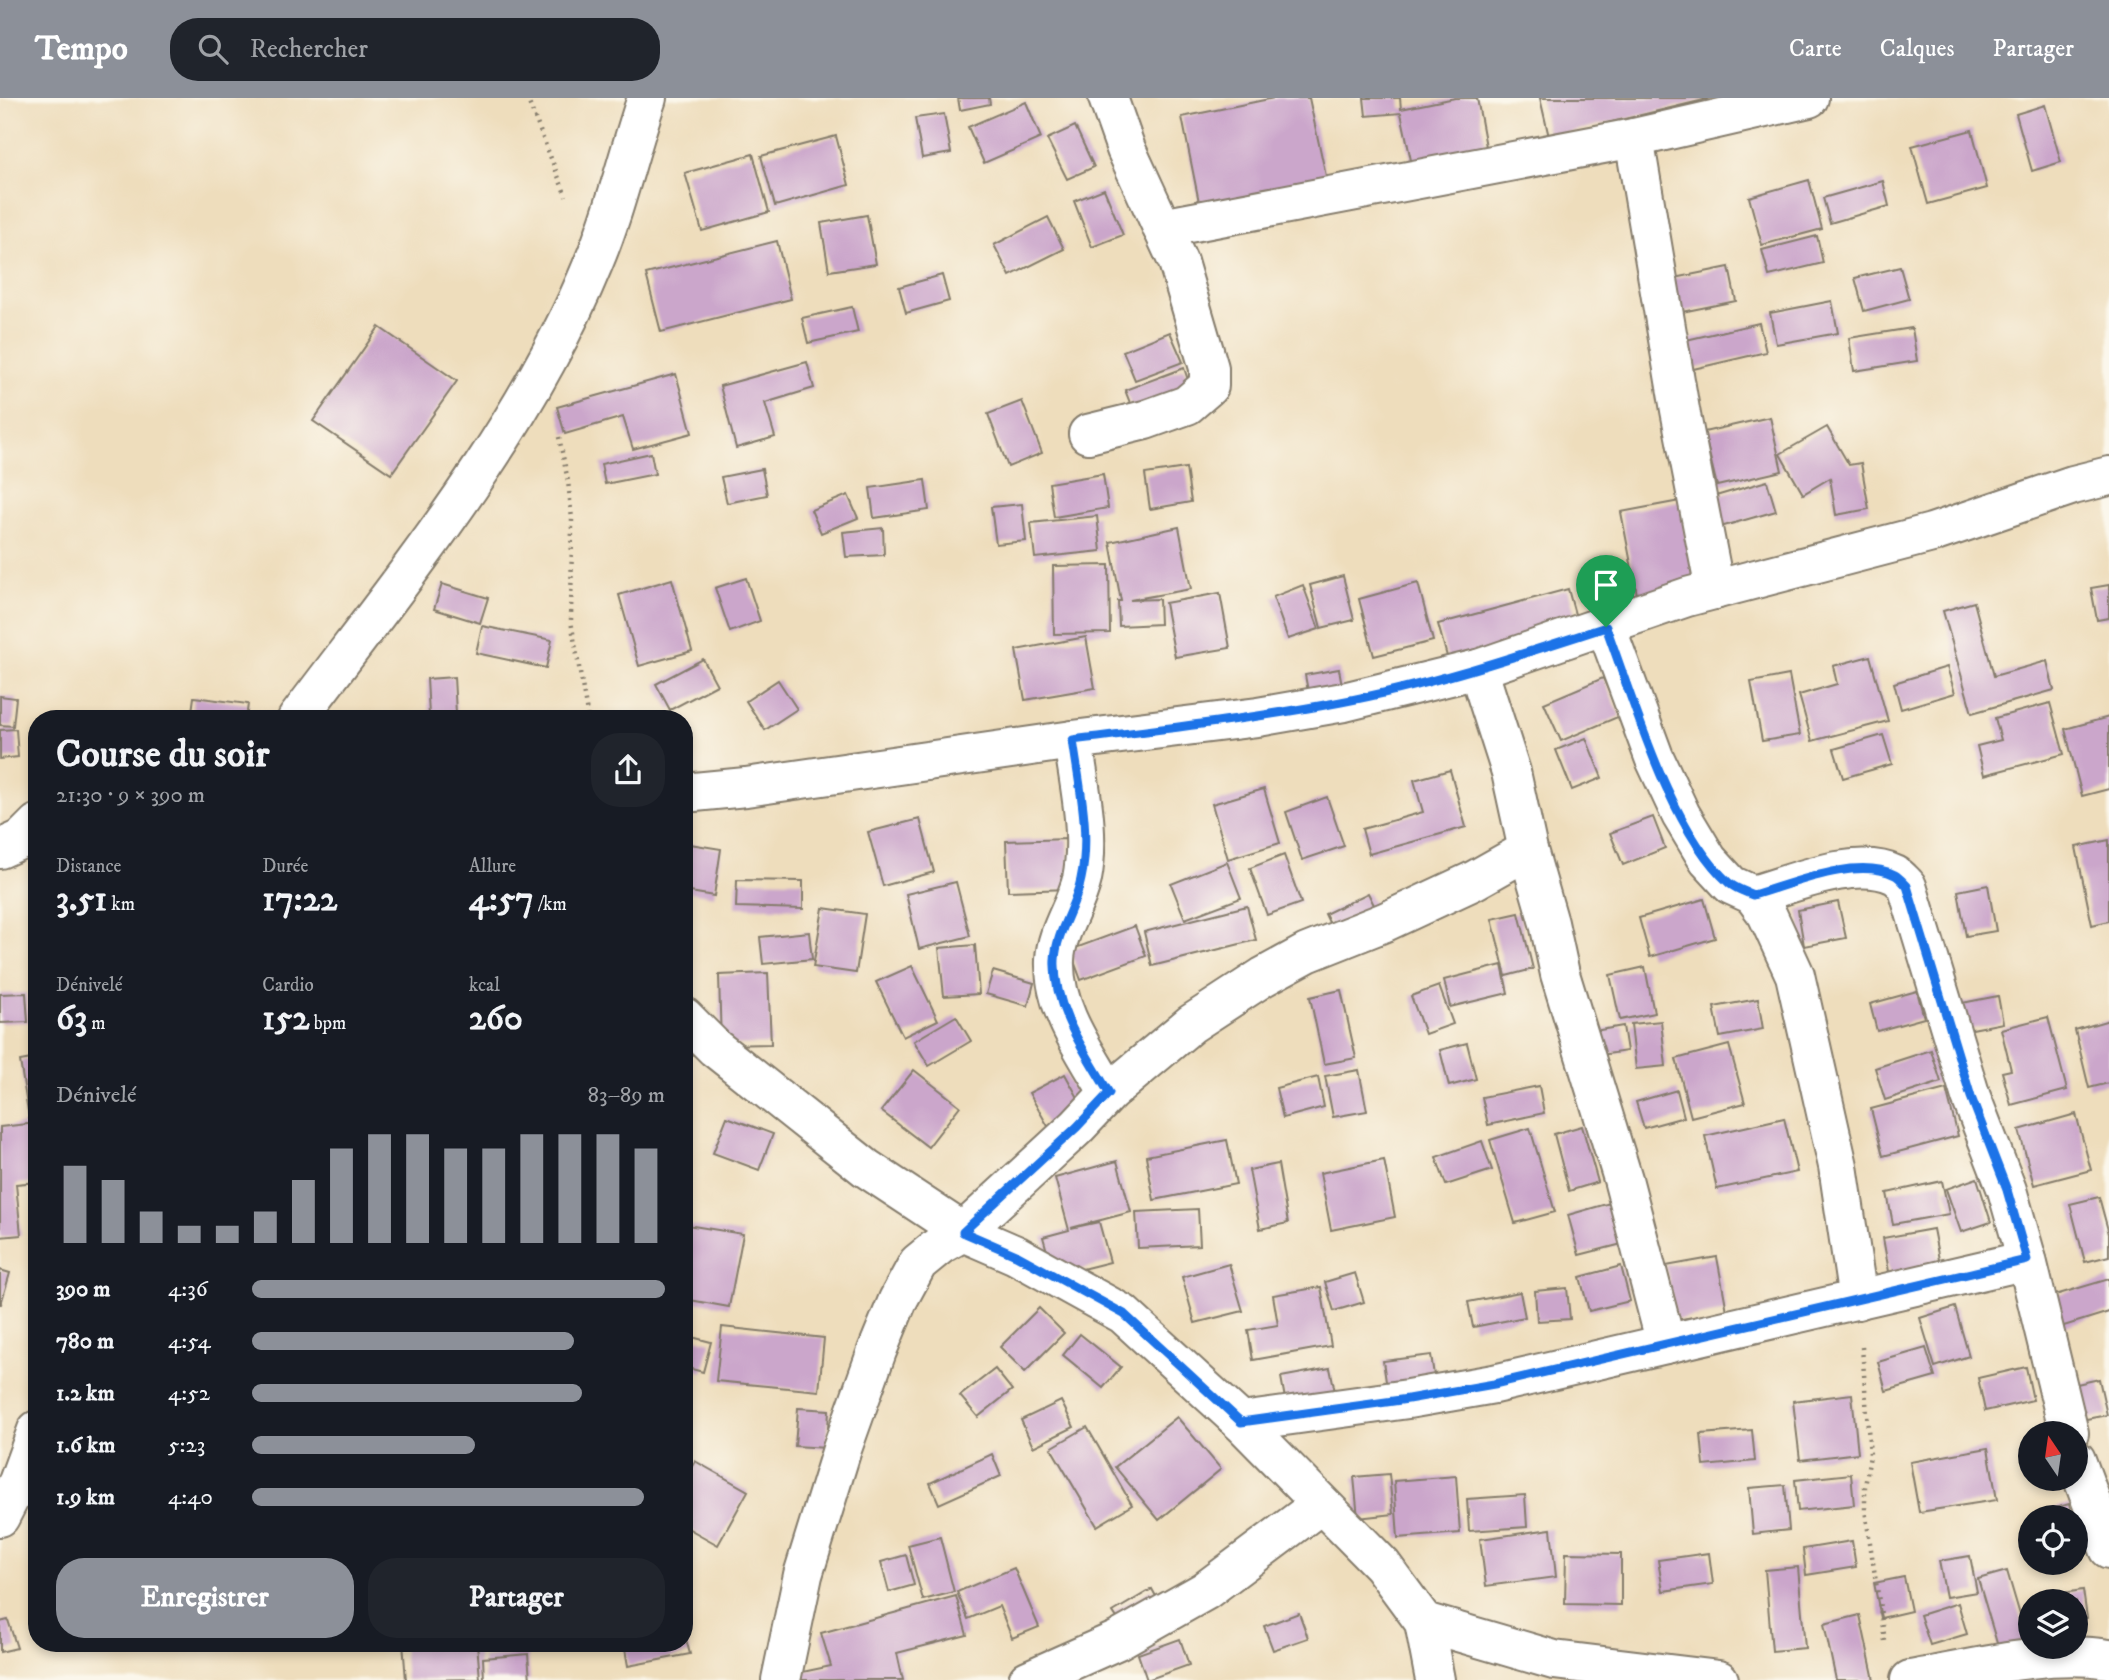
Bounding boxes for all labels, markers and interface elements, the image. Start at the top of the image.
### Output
search box [170,18,660,81]
text: Tempo [35,29,128,70]
icon: search [194,30,232,68]
text: Rechercher [250,33,368,66]
text: Carte [1789,34,1842,64]
text: Calques [1880,34,1955,64]
text: Partager [1993,34,2074,64]
pin [1576,555,1636,627]
icon: arrive [1587,566,1625,604]
text: Course du soir [56,731,269,779]
button: share [591,733,665,807]
text: 21:30 · 9 × 390 m [56,781,205,810]
text: Distance [56,855,121,878]
text: Durée [262,855,308,878]
text: Allure [469,855,516,878]
text: 3.51 [56,878,107,922]
text: 17:22 [262,878,337,922]
text: 4:57 [469,878,534,922]
text: km [107,893,135,916]
text: /km [534,893,567,916]
text: Dénivelé [56,974,123,997]
text: Cardio [262,974,314,997]
text: kcal [469,974,500,997]
text: 63 [56,997,87,1041]
text: 152 [262,997,310,1041]
text: 260 [469,997,523,1041]
text: m [87,1012,106,1035]
text: bpm [310,1012,346,1035]
text: Dénivelé [56,1081,137,1110]
text: 83–89 m [588,1081,665,1110]
text: 390 m [56,1275,111,1304]
text: 4:36 [168,1275,208,1304]
text: 780 m [56,1327,114,1356]
text: 4:54 [168,1327,211,1356]
text: 1.2 km [56,1379,115,1408]
text: 4:52 [168,1379,210,1408]
north arrow [2018,1421,2088,1491]
map controls [2018,1421,2088,1659]
text: 1.6 km [56,1431,115,1460]
text: 5:23 [168,1431,205,1460]
text: 1.9 km [56,1483,115,1512]
text: 4:40 [168,1483,213,1512]
button: locate [2018,1505,2088,1575]
button: Enregistrer [56,1558,354,1638]
button: Partager [368,1558,665,1638]
button: layers [2018,1589,2088,1659]

